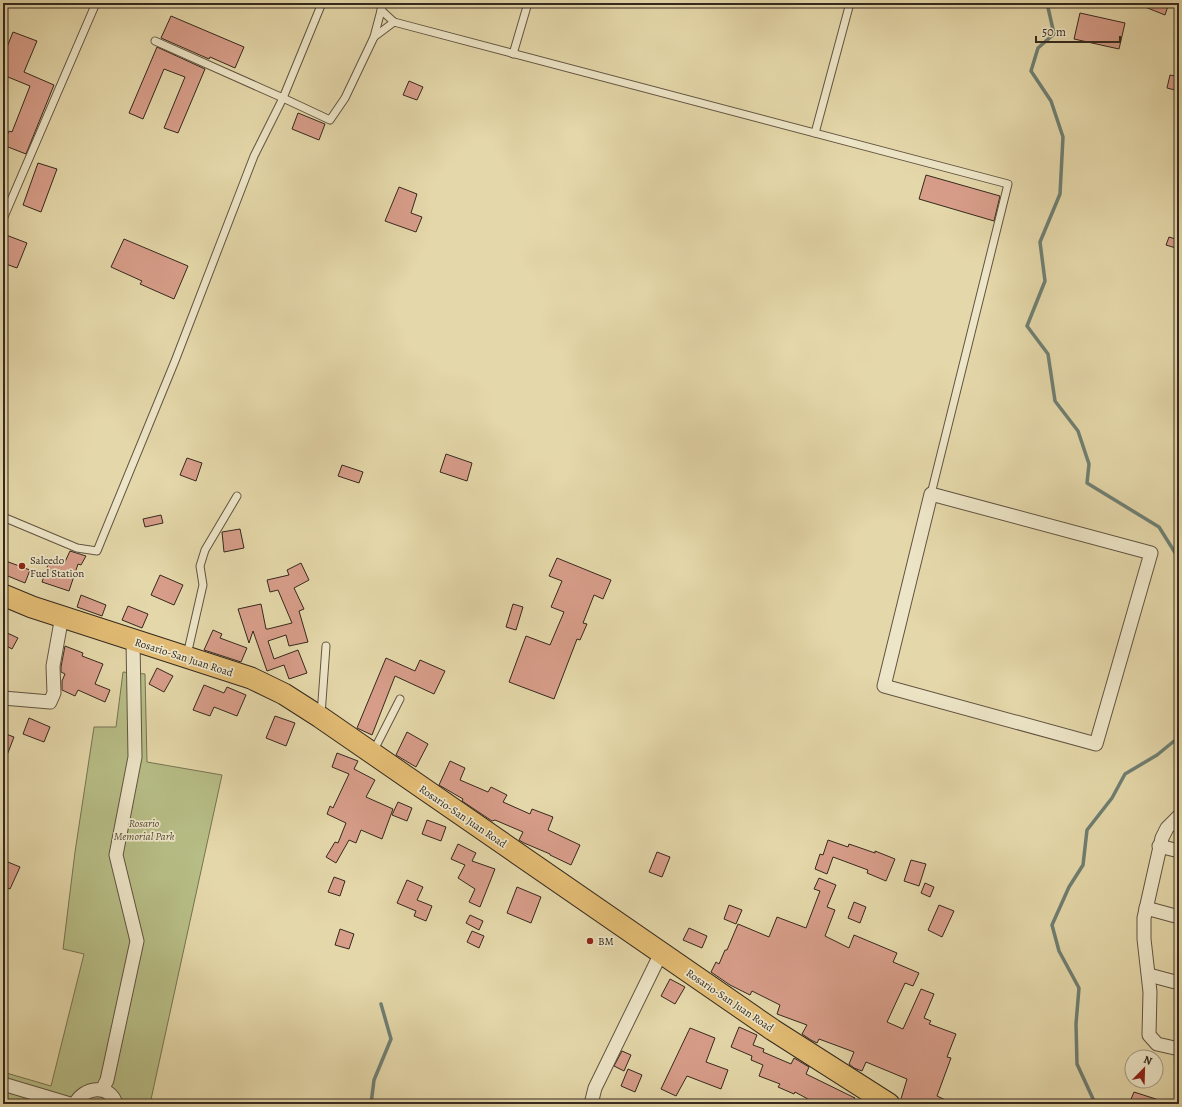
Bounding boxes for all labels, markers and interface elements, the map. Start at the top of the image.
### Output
scale bar [1036,18,1120,44]
text: 50 m [1042,24,1066,40]
place label: Salcedo Fuel Station [30,553,84,581]
marker: Salcedo Fuel Station [17,561,27,571]
street label: Rosario-San Juan Road [133,634,235,681]
street label: Rosario-San Juan Road [416,781,510,851]
park label: Rosario Memorial Park [114,816,174,844]
place label: BM [598,934,614,949]
marker: BM [585,936,595,946]
street label: Rosario-San Juan Road [683,965,777,1035]
north arrow [1124,1049,1164,1089]
text: N [1141,1052,1154,1069]

